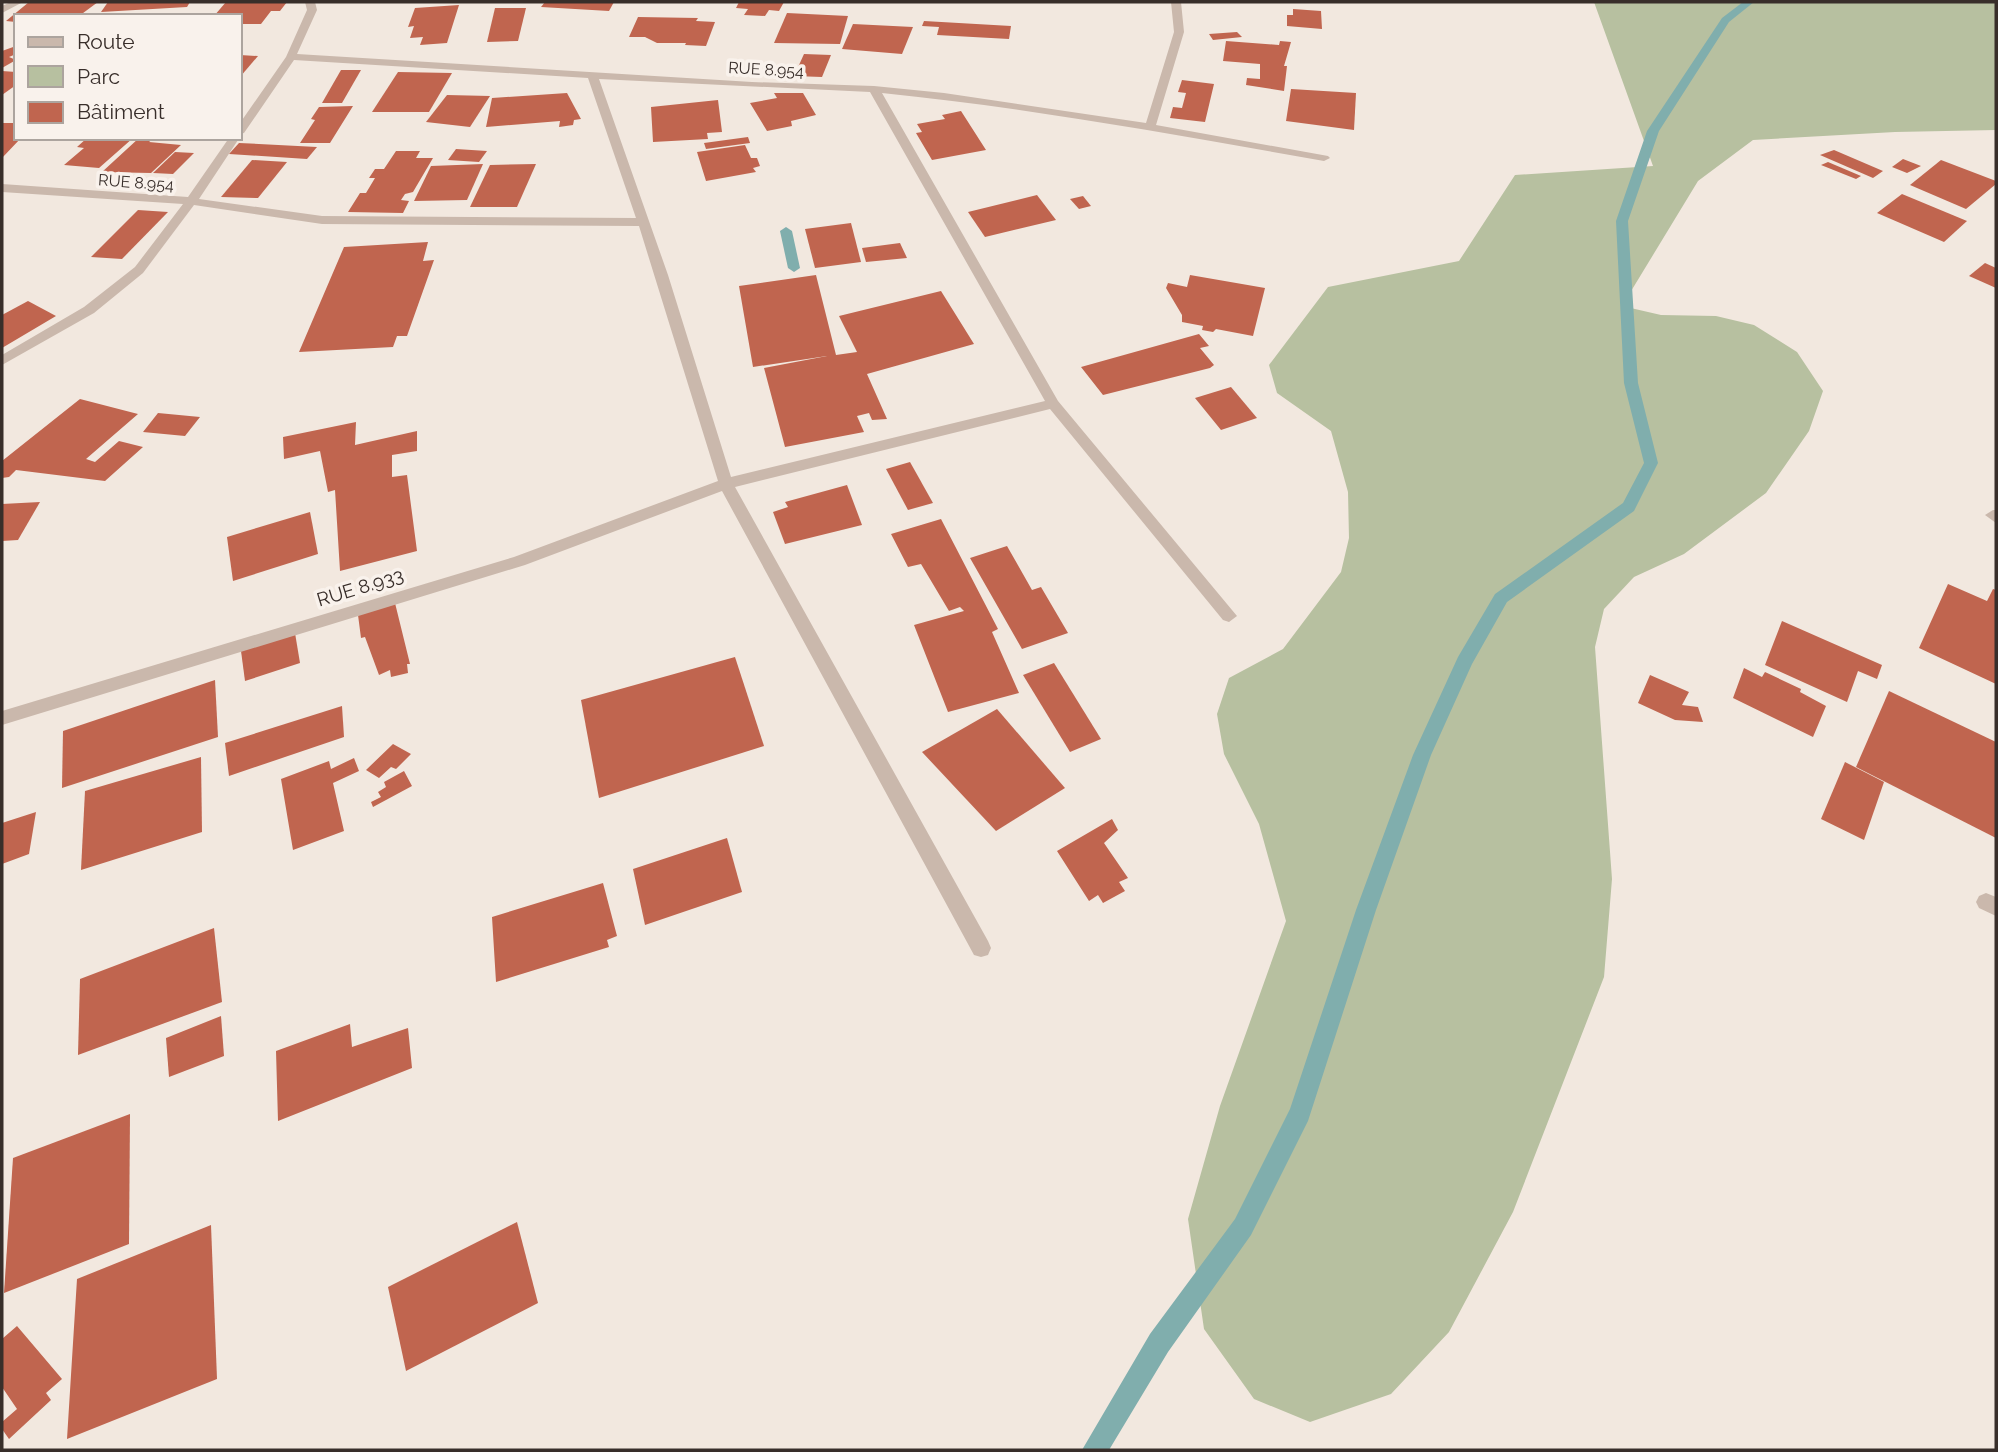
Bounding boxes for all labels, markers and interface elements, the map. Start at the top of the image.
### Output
legend [14,14,242,140]
text: Route [77,29,135,54]
street label: RUE 8.954 [728,58,805,81]
text: Parc [77,64,120,89]
text: Bâtiment [77,99,165,124]
street label: RUE 8.954 [98,170,175,195]
street label: RUE 8.933 [314,563,406,611]

